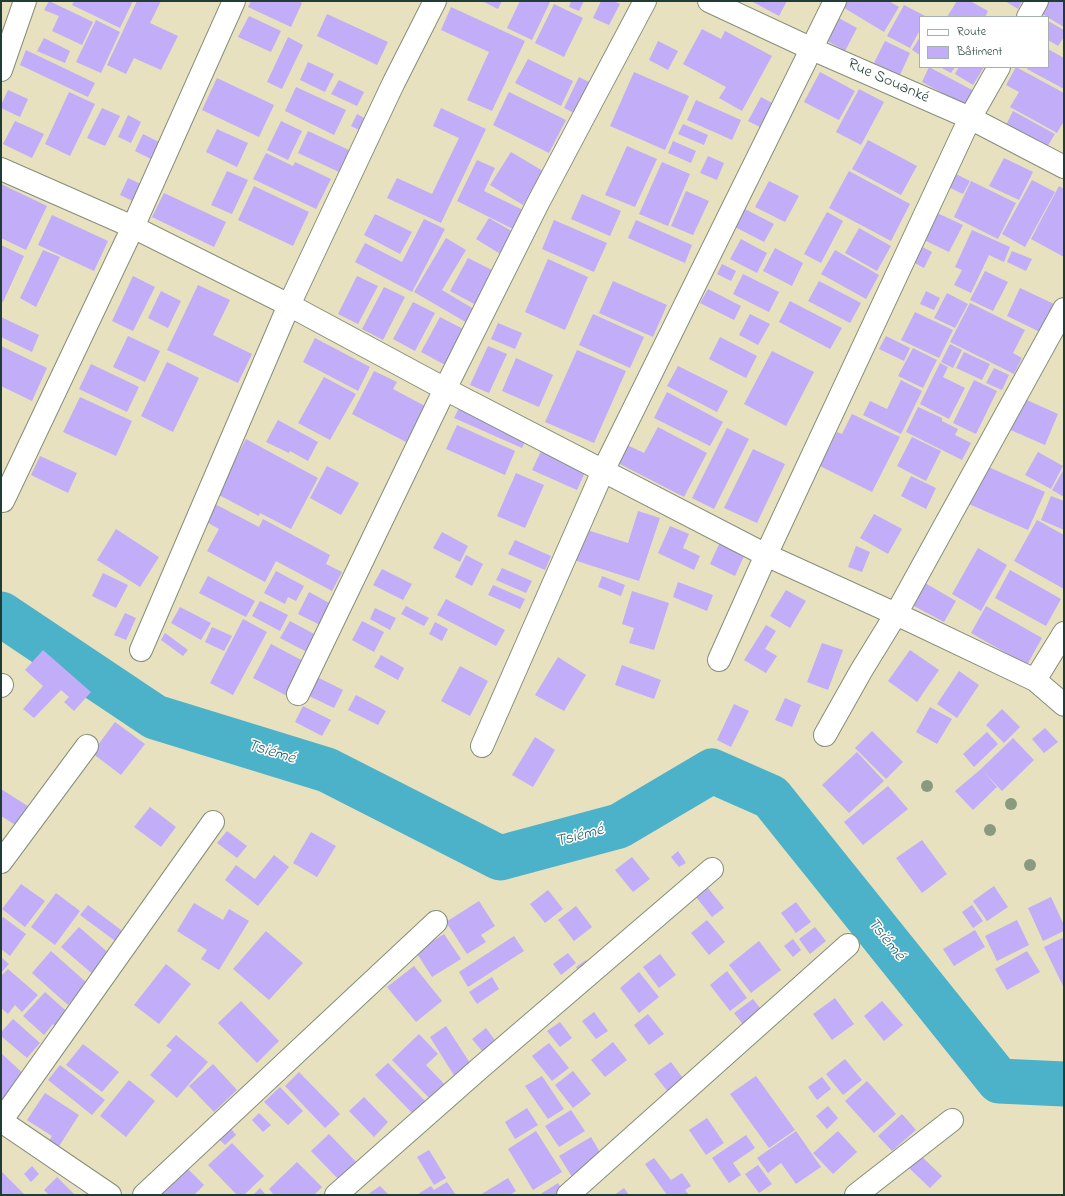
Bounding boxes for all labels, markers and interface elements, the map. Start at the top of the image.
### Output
legend [919,16,1049,68]
text: Route [957,23,986,41]
text: Bâtiment [957,43,1002,61]
street label: Rue Souanké [844,55,932,109]
water label: Tsiémé [245,736,297,770]
water label: Tsiémé [554,821,606,853]
water label: Tsiémé [862,915,908,965]

